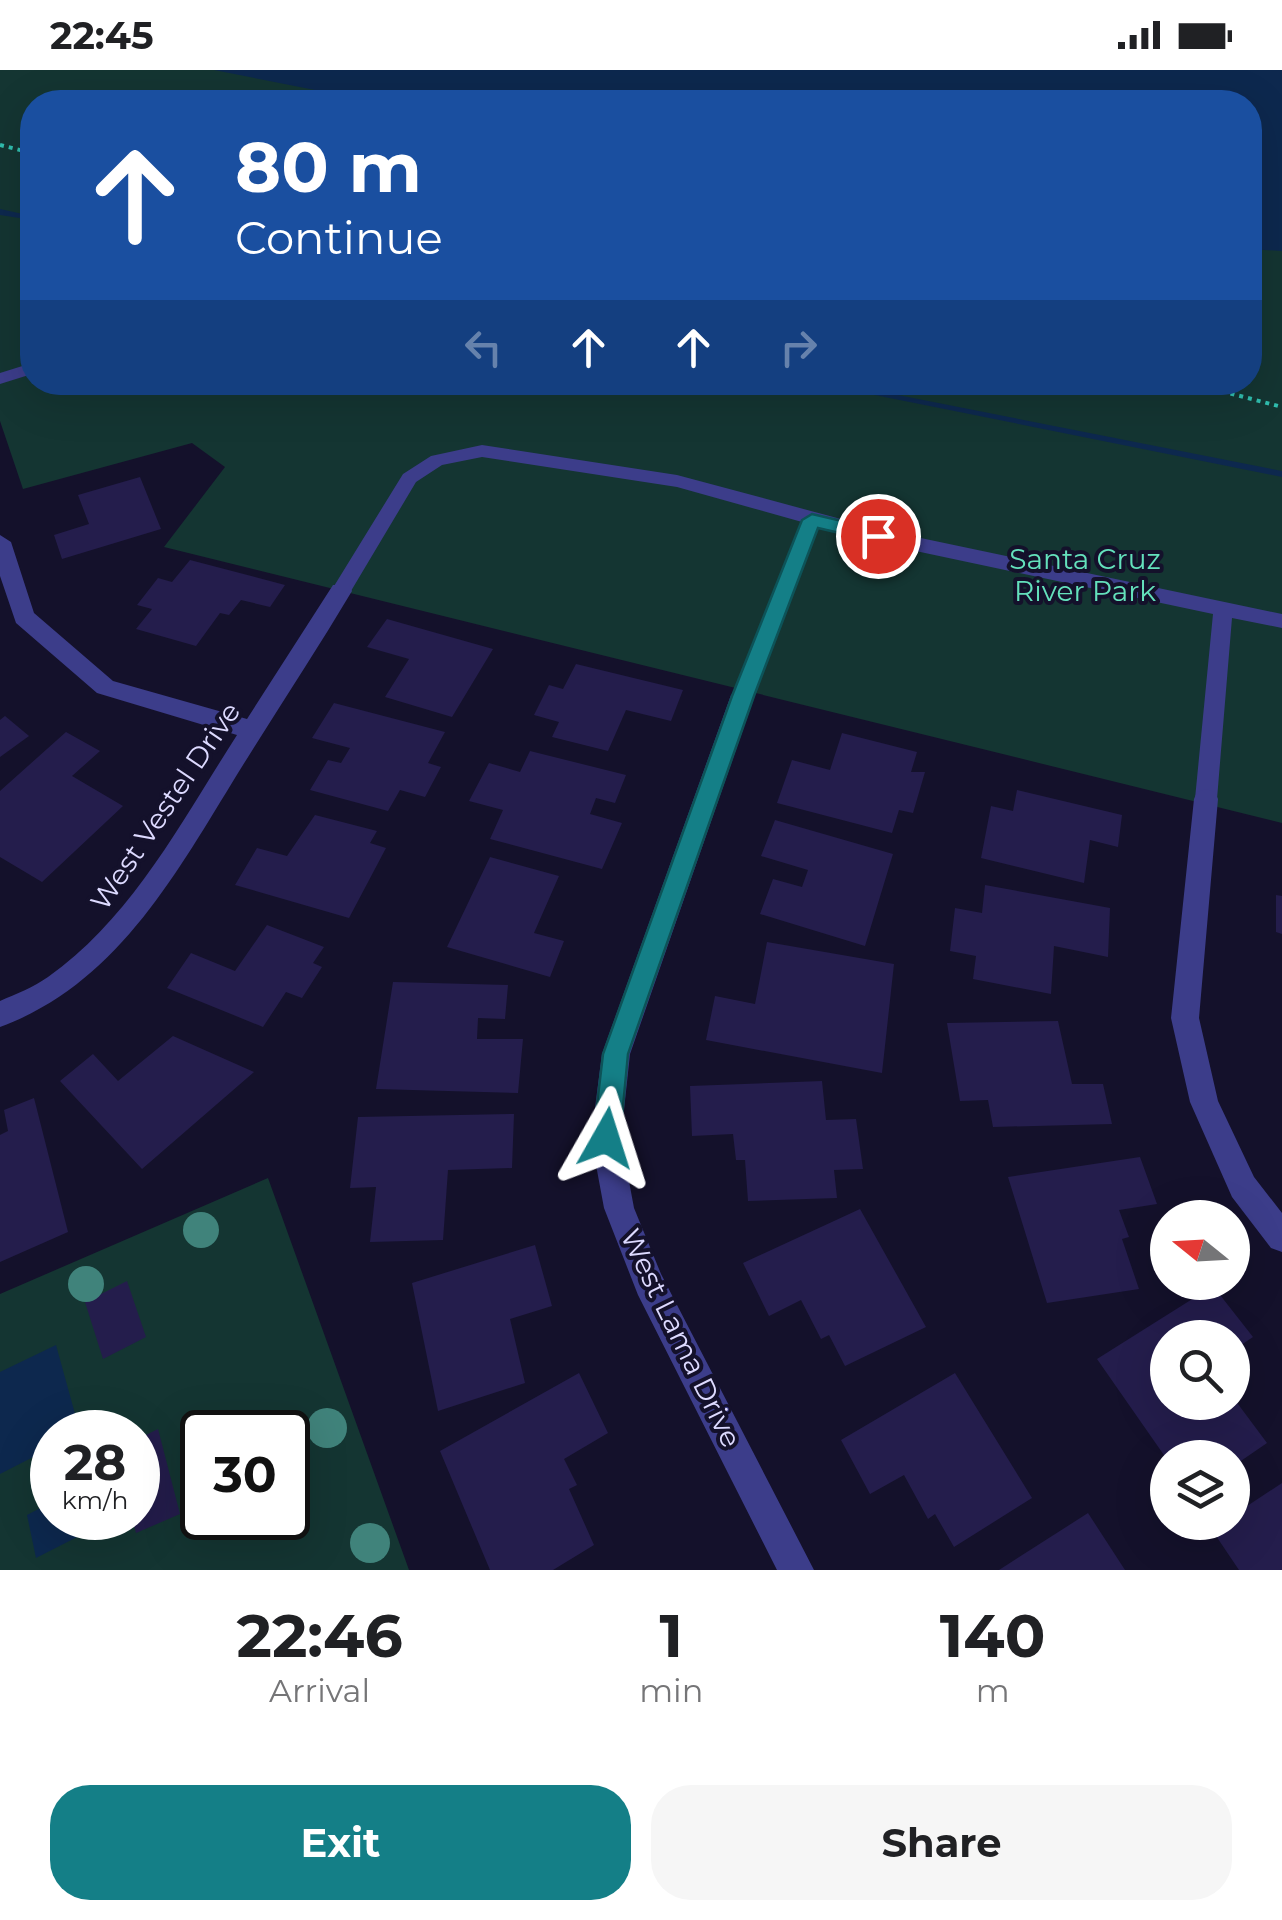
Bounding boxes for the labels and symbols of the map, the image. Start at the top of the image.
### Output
pin [836,494,921,579]
park label: Santa Cruz River Park [1009,542,1161,608]
street label: West Vestel Drive [83,696,247,916]
position arrow [554,1086,658,1190]
north arrow [1150,1200,1250,1300]
street label: West Lama Drive [613,1223,749,1453]
speed limit sign: 30 [180,1410,310,1540]

